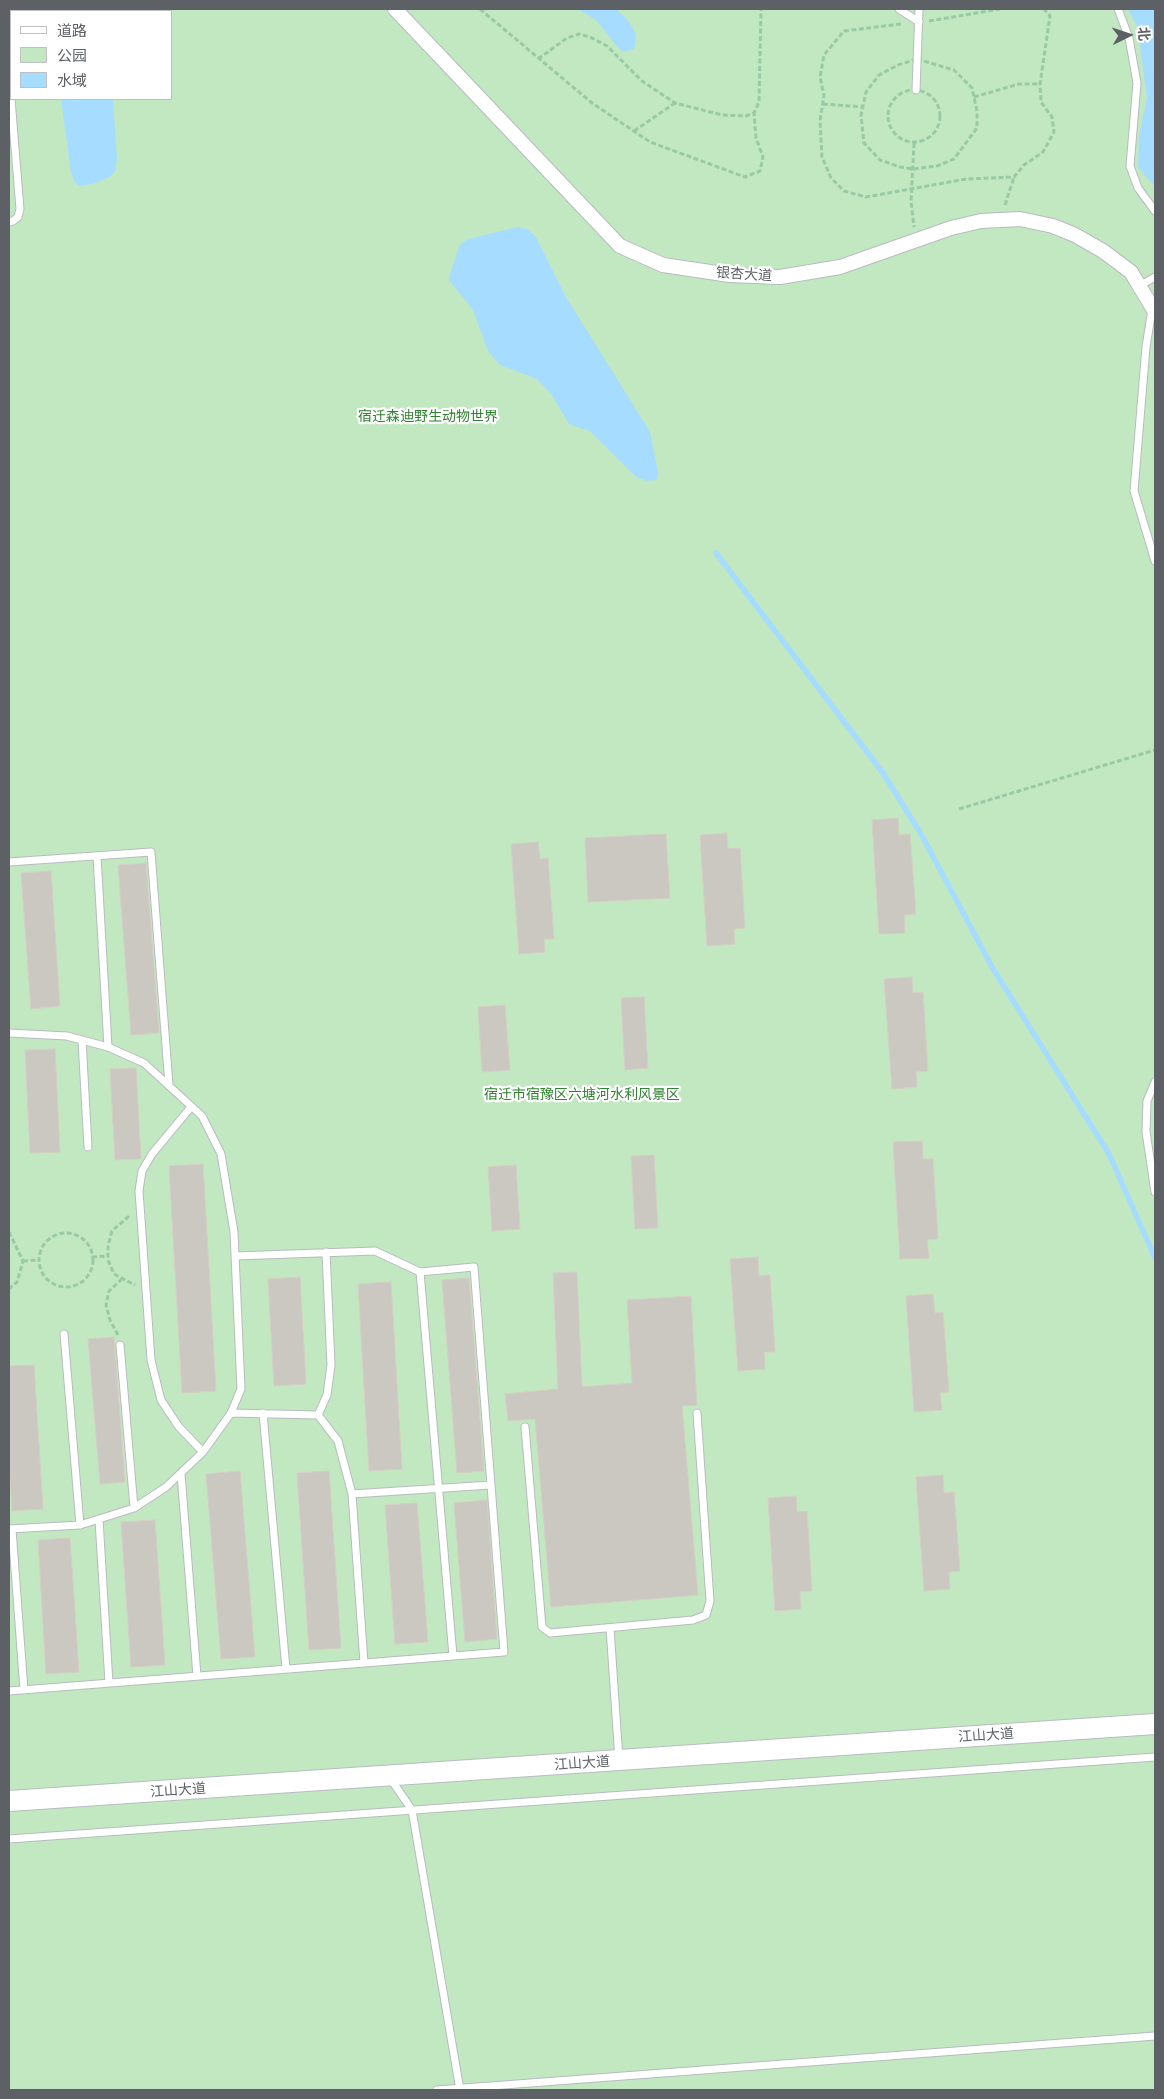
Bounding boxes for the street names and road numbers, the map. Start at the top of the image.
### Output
street label: 银杏大道 [715,264,773,284]
street label: 江山大道 [957,1725,1015,1745]
street label: 江山大道 [553,1753,611,1773]
street label: 江山大道 [149,1780,207,1800]

